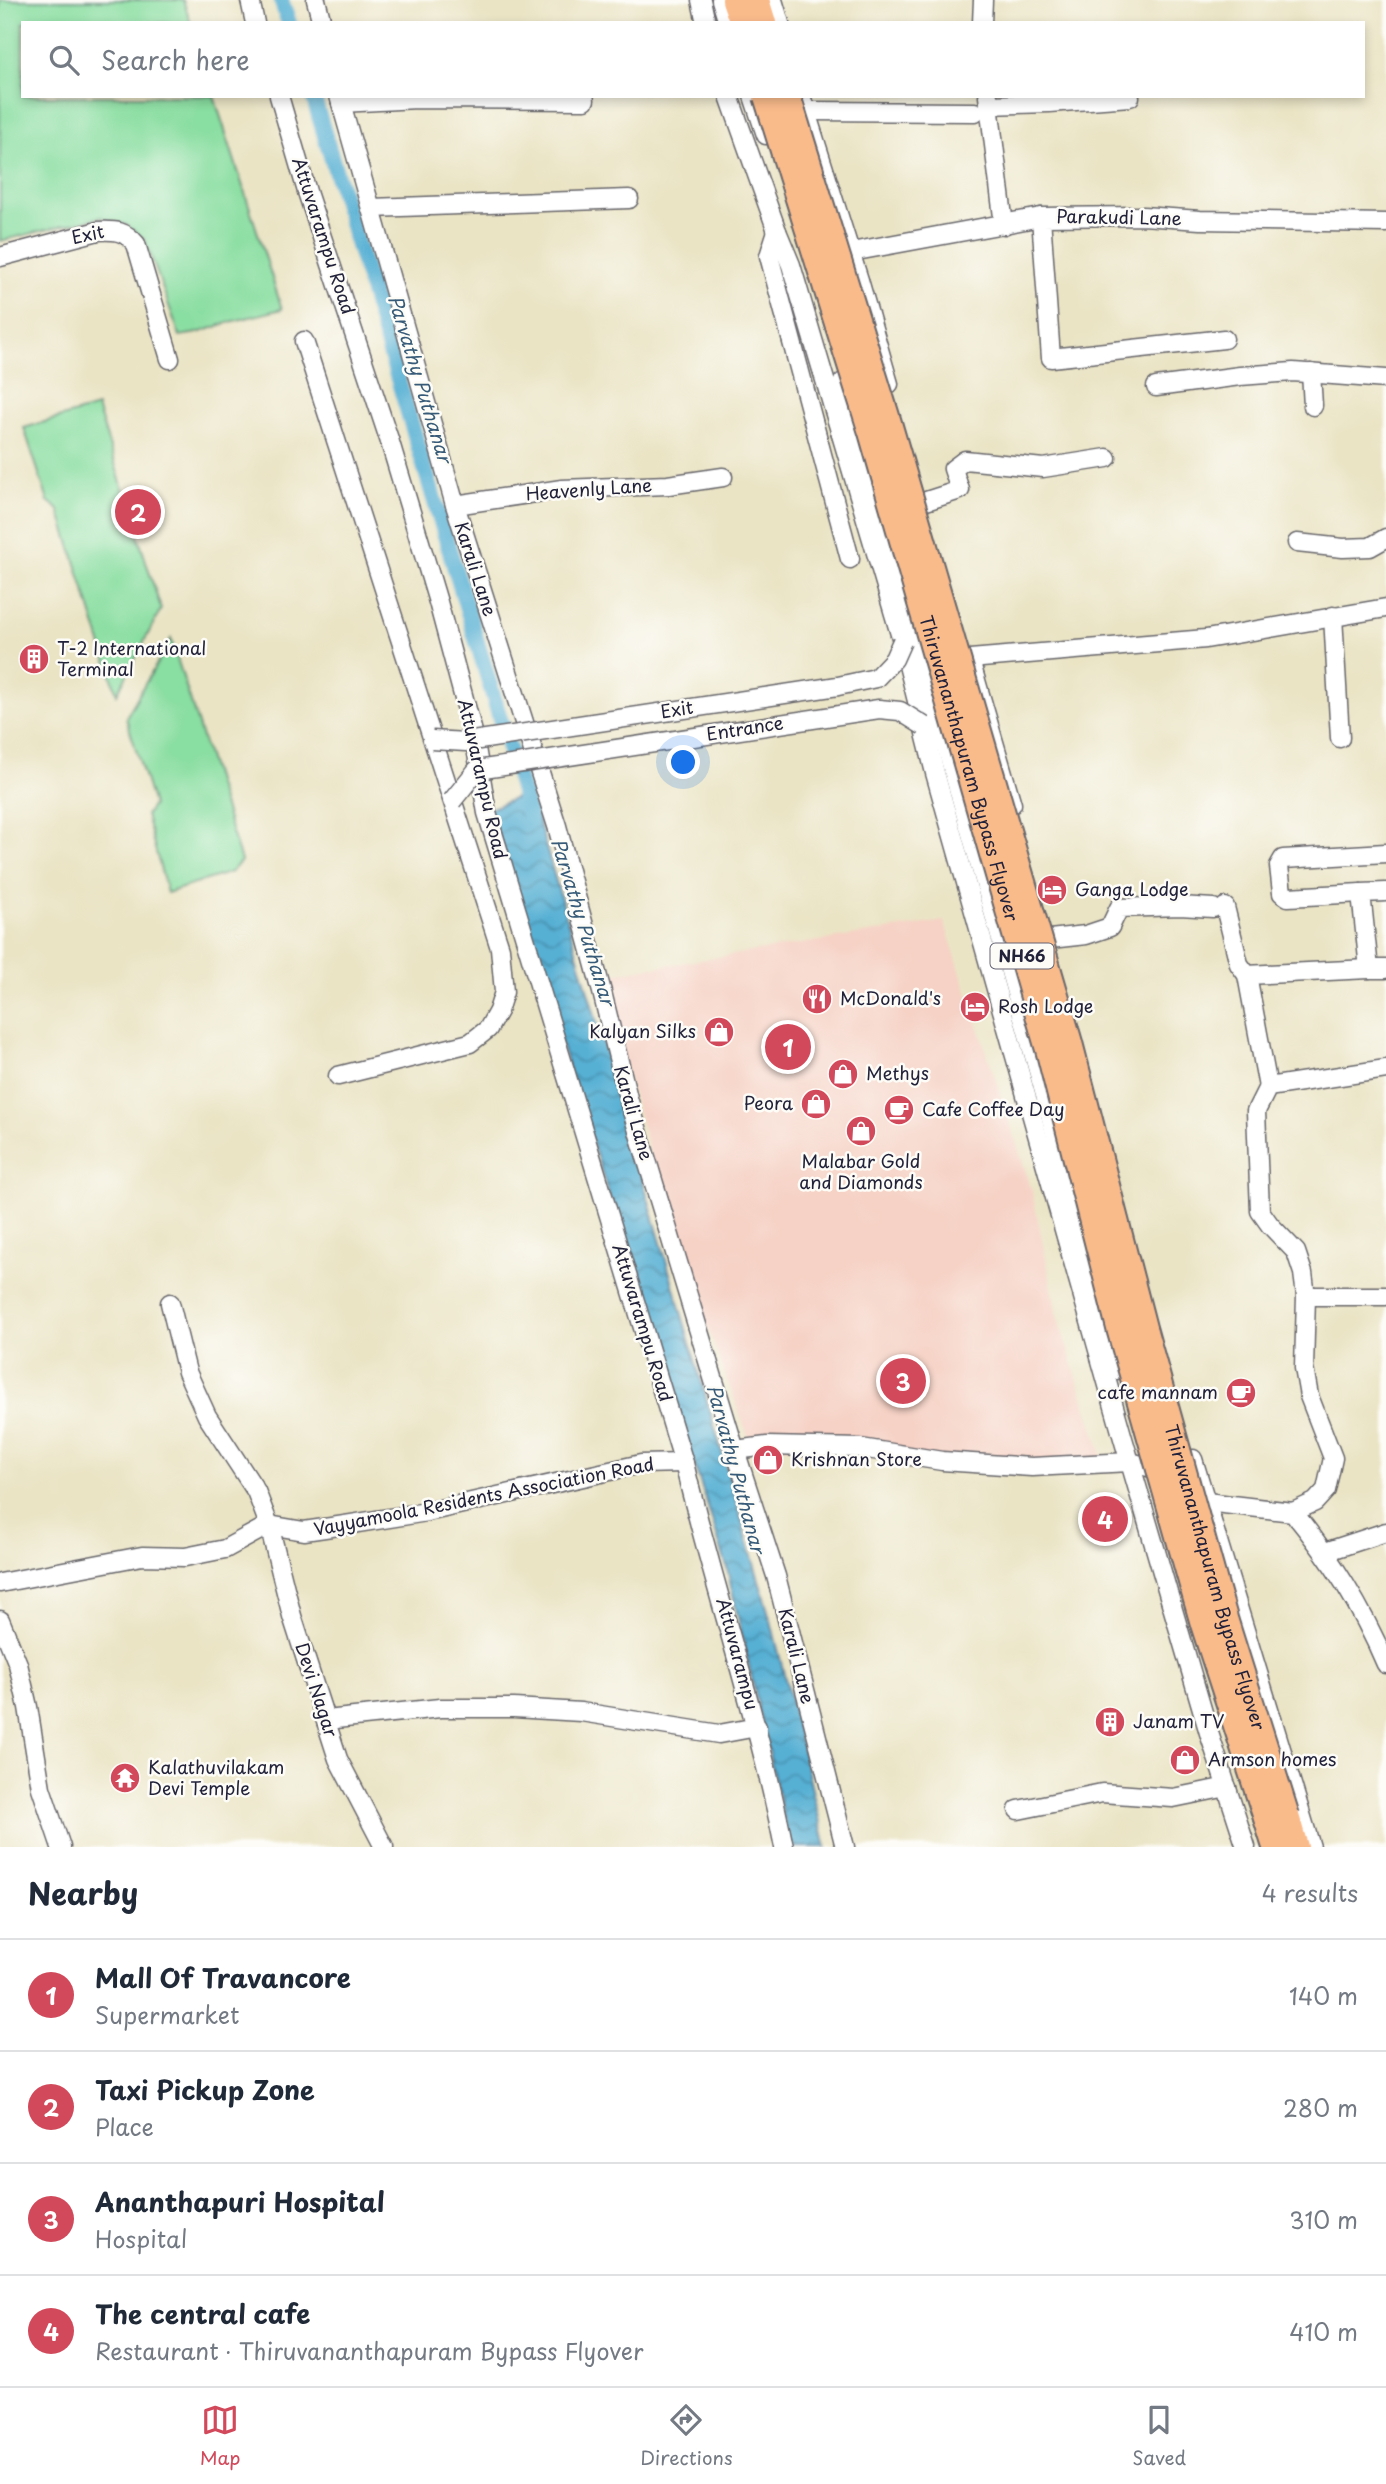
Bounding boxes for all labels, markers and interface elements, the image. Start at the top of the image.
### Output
search box [21,21,1365,98]
text: Search here [101,40,250,79]
icon: search [45,41,83,79]
street label: Attuvarampu Road [286,153,363,318]
street label: Parakudi Lane [1056,202,1182,231]
street label: Exit [69,217,106,250]
water label: Parvathy Puthanar [382,292,460,468]
street label: Heavenly Lane [525,471,653,506]
pin: 2 [115,486,161,538]
street label: Karali Lane [448,518,504,619]
street label: Thiruvananthapuram Bypass Flyover [913,612,1027,925]
place label: T-2 International Terminal [57,634,206,682]
building icon: T-2 International Terminal [17,642,51,676]
street label: Exit [659,693,695,724]
street label: Attuvarampu Road [452,696,515,862]
street label: Entrance [704,708,785,747]
your location [666,745,700,779]
water label: Parvathy Puthanar [545,835,623,1011]
hotel icon: Ganga Lodge [1035,873,1069,907]
place label: Ganga Lodge [1075,875,1189,902]
road number: NH66 [990,944,1054,968]
restaurant icon: McDonald's [800,982,834,1016]
place label: McDonald's [840,984,941,1011]
hotel icon: Rosh Lodge [958,990,992,1024]
place label: Rosh Lodge [998,992,1093,1019]
shop icon: Kalyan Silks [702,1015,736,1049]
place label: Kalyan Silks [589,1017,696,1044]
pin: 1 [765,1021,811,1073]
shop icon: Methys [826,1057,860,1091]
place label: Methys [866,1059,929,1086]
street label: Karali Lane [608,1062,661,1163]
shop icon: Peora [799,1087,833,1121]
place label: Peora [743,1089,793,1116]
cafe icon: Cafe Coffee Day [882,1093,916,1127]
place label: Cafe Coffee Day [922,1095,1065,1122]
shop icon: Malabar Gold and Diamonds [844,1114,878,1148]
place label: Malabar Gold and Diamonds [799,1147,923,1195]
street label: Attuvarampu Road [607,1240,680,1405]
pin: 3 [880,1355,926,1407]
cafe icon: cafe mannam [1224,1376,1258,1410]
place label: cafe mannam [1098,1378,1218,1405]
water label: Parvathy Puthanar [701,1381,774,1559]
street label: Thiruvananthapuram Bypass Flyover [1159,1421,1273,1734]
shop icon: Krishnan Store [751,1443,785,1477]
place label: Krishnan Store [791,1445,922,1472]
street label: Vayyamoola Residents Association Road [311,1449,656,1542]
pin: 4 [1082,1493,1128,1545]
street label: Attuvarampu [711,1595,766,1713]
street label: Karali Lane [772,1605,822,1707]
street label: Devi Nagar [289,1639,346,1741]
building icon: Janam TV [1093,1705,1127,1739]
place label: Janam TV [1133,1707,1224,1734]
shop icon: Armson homes [1168,1743,1202,1777]
place label: Armson homes [1208,1745,1336,1772]
place label: Kalathuvilakam Devi Temple [148,1753,285,1801]
temple icon: Kalathuvilakam Devi Temple [108,1761,142,1795]
text: Nearby [28,1870,138,1915]
text: 4 results [1262,1875,1358,1910]
text: Mall Of Travancore [95,1958,351,1997]
text: 1 [46,1978,57,2013]
text: 140 m [1289,1978,1358,2013]
text: Supermarket [95,1997,239,2032]
text: Taxi Pickup Zone [95,2070,315,2109]
text: 2 [43,2090,59,2125]
text: 280 m [1283,2090,1358,2125]
text: Place [95,2109,154,2144]
text: Ananthapuri Hospital [95,2182,385,2221]
text: 3 [43,2202,59,2237]
text: 310 m [1289,2202,1358,2237]
text: Hospital [95,2221,187,2256]
text: The central cafe [95,2294,310,2333]
text: 4 [43,2314,59,2349]
text: 410 m [1289,2314,1358,2349]
text: Restaurant · Thiruvananthapuram Bypass Flyover [95,2333,643,2368]
tab: Map [200,2401,240,2471]
tab: Directions [640,2401,733,2471]
tab: Saved [1132,2401,1186,2471]

